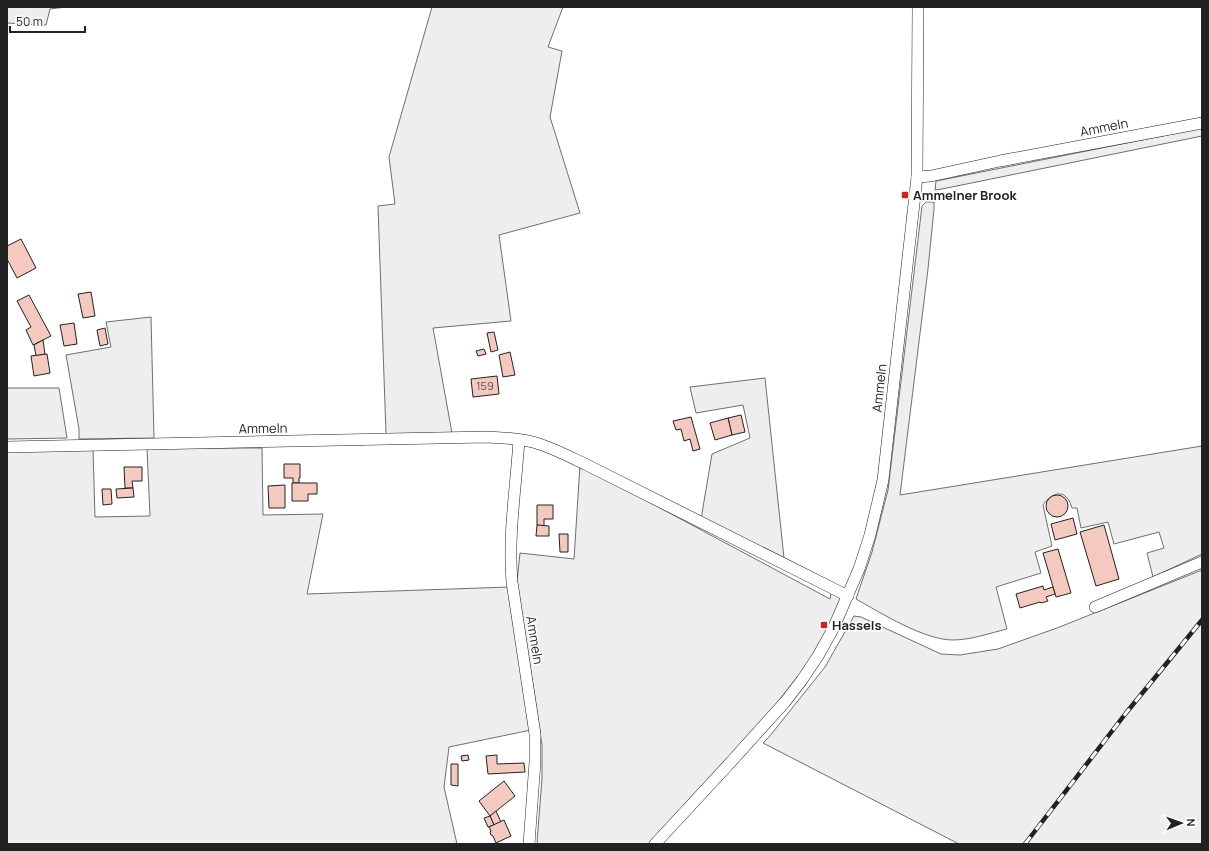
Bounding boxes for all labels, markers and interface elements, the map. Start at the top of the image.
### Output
scale bar [10,8,85,34]
text: 50 m [16,13,43,30]
street label: Ammeln [1078,114,1130,140]
place label: Ammelner Brook [913,186,1017,204]
marker: Ammelner Brook [900,190,910,200]
street label: Ammeln [868,363,890,413]
house number: 159 [476,378,494,393]
street label: Ammeln [239,419,287,437]
street label: Ammeln [522,615,548,665]
place label: Hassels [832,616,881,634]
marker: Hassels [819,620,829,630]
north arrow [1161,803,1201,843]
text: N [1184,818,1199,827]

